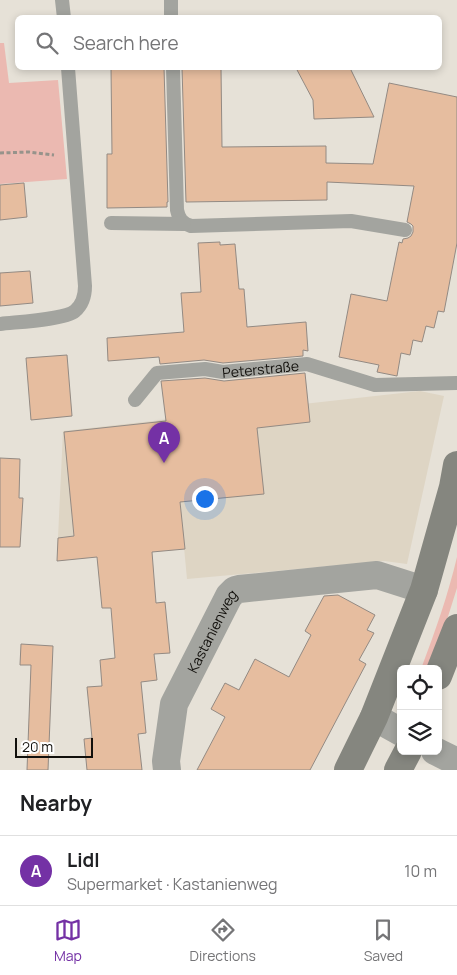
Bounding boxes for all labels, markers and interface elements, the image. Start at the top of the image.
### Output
search box [15,15,442,70]
icon: search [33,29,61,57]
text: Search here [73,30,179,56]
street label: Peterstraße [221,355,300,382]
pin: A [148,422,180,463]
your location [192,486,218,512]
street label: Kastanienweg [182,584,241,676]
map controls [397,665,442,755]
button: locate [397,665,442,710]
button: layers [397,710,442,755]
scale bar [15,735,92,758]
text: 20 m [22,737,53,756]
text: Nearby [20,789,92,817]
text: Lidl [67,847,100,873]
text: A [31,860,41,882]
text: 10 m [404,860,437,882]
text: Supermarket · Kastanienweg [67,873,277,895]
tab: Map [54,916,82,965]
tab: Directions [190,916,256,965]
tab: Saved [364,916,403,965]

